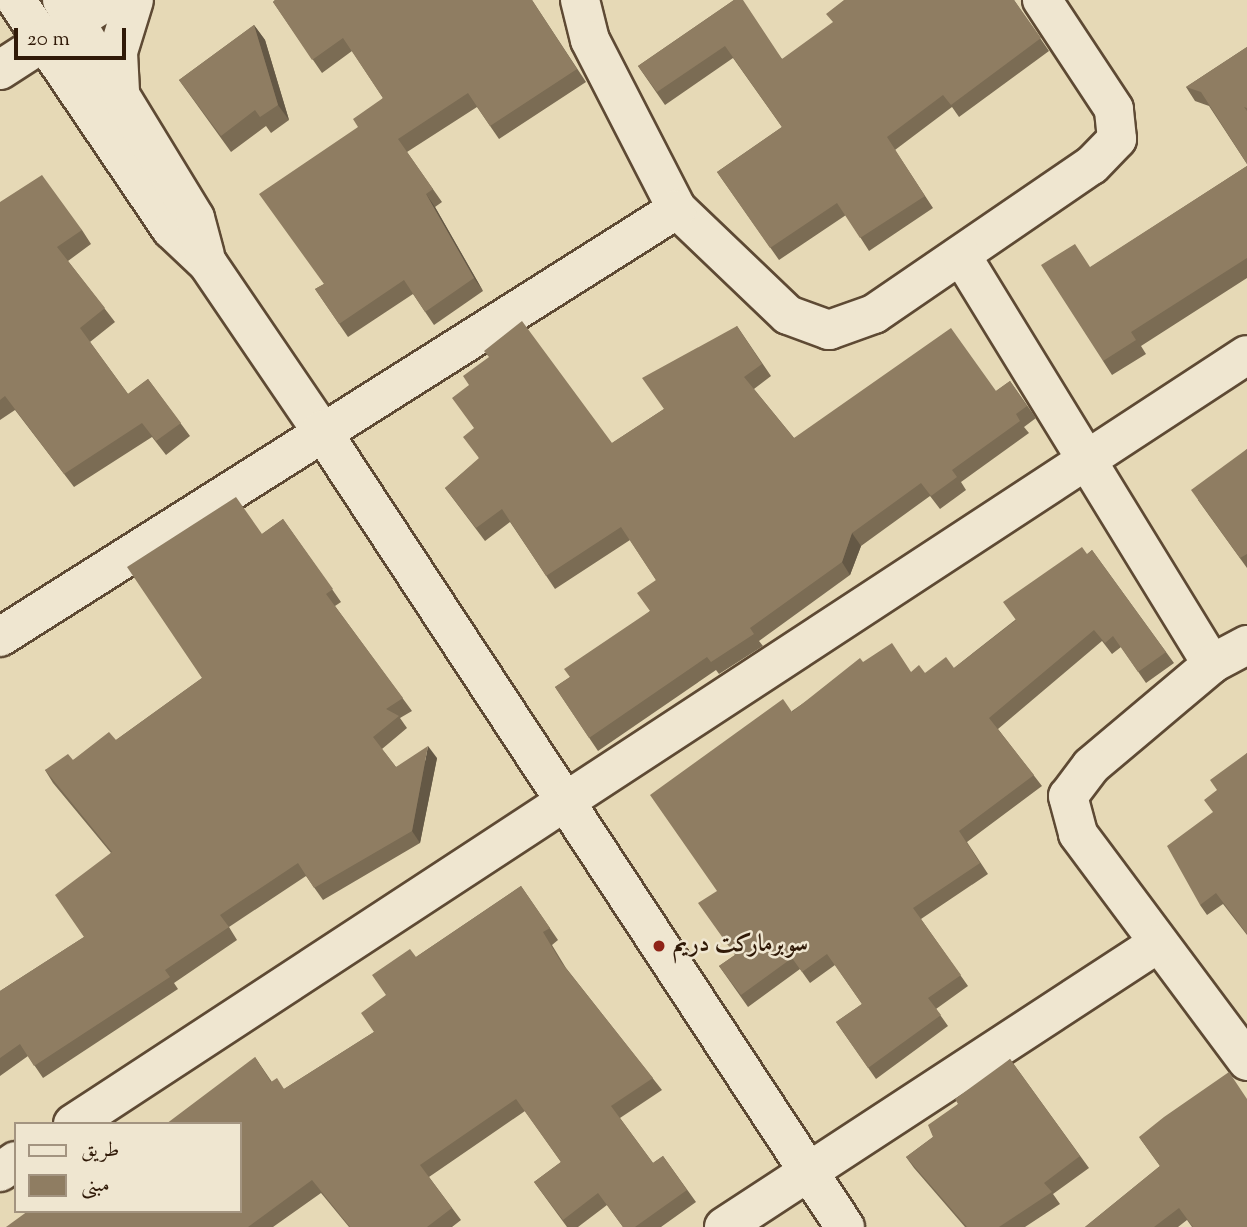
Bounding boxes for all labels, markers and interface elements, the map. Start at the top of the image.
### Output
scale bar [18,14,130,58]
text: 20 m [27,25,70,55]
place label: سوبرماركت دريم [673,932,808,960]
marker: سوبرماركت دريم [651,938,667,954]
legend [14,1122,242,1213]
text: طريق [81,1136,119,1166]
text: مبنى [81,1171,110,1201]

